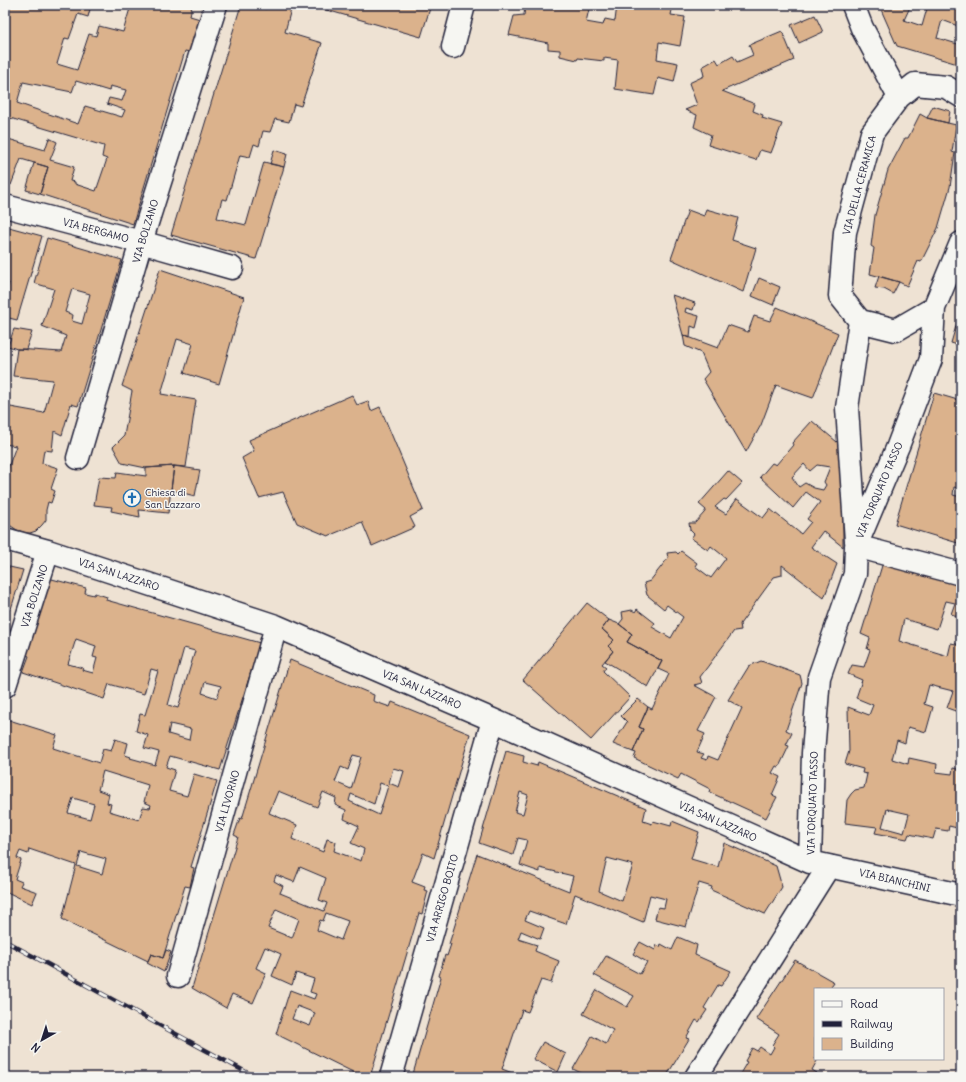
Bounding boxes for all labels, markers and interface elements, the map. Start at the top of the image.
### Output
street label: VIA DELLA CERAMICA [840,133,879,236]
street label: VIA BOLZANO [130,197,161,265]
street label: VIA BERGAMO [62,215,130,246]
street label: VIA TORQUATO TASSO [853,440,906,541]
place label: Chiesa di San Lazzaro [145,486,201,511]
church icon: Chiesa di San Lazzaro [122,488,142,508]
street label: VIA SAN LAZZARO [77,555,161,594]
street label: VIA BOLZANO [18,563,51,629]
street label: VIA SAN LAZZARO [380,667,463,712]
street label: VIA TORQUATO TASSO [804,751,821,855]
street label: VIA LIVORNO [212,768,243,834]
street label: VIA SAN LAZZARO [677,798,759,845]
street label: VIA ARRIGO BOITO [424,852,461,944]
street label: VIA BIANCHINI [858,866,932,895]
legend [814,988,944,1060]
text: Road [850,996,878,1011]
text: Railway [850,1016,893,1031]
north arrow [22,1020,62,1060]
text: Building [850,1036,894,1051]
text: N [28,1040,43,1056]

